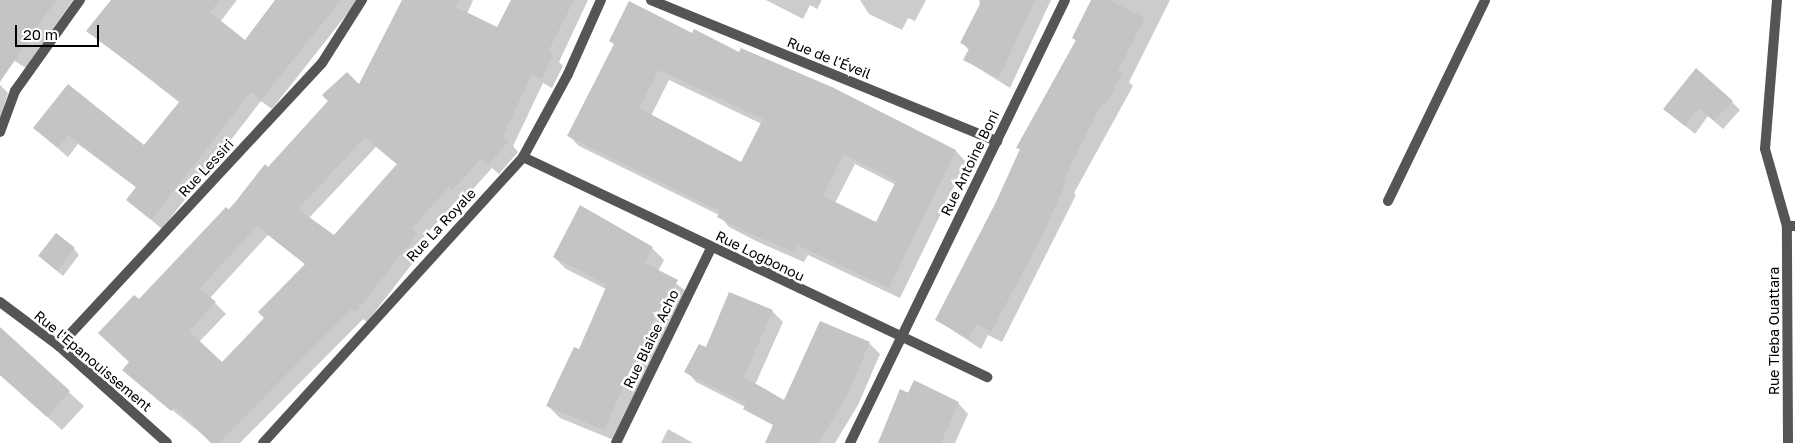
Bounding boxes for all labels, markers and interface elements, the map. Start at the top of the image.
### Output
scale bar [18,15,101,47]
text: 20 m [23,25,58,43]
street label: Rue de l'Éveil [785,34,873,82]
street label: Rue Antoine Boni [937,108,1003,218]
street label: Rue Lessiri [175,136,237,200]
street label: Rue La Royale [403,185,479,265]
street label: Rue Logbonou [713,227,807,285]
street label: Rue Tieba Ouattara [1766,267,1782,395]
street label: Rue Blaise Acho [620,287,682,391]
street label: Rue l'Epanouissement [31,307,155,415]

